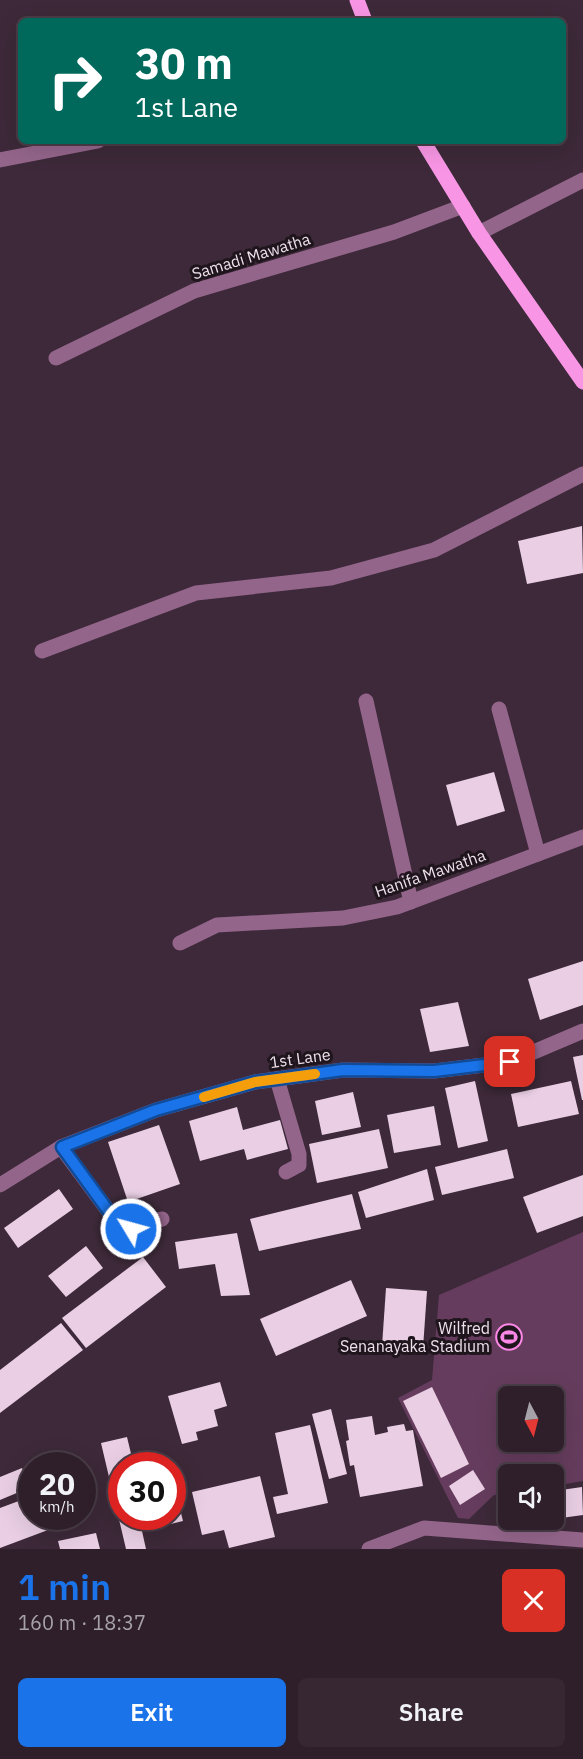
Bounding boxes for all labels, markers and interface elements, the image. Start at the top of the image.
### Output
text: 30 m [135,36,233,91]
icon: right [36,42,114,120]
text: 1st Lane [135,89,238,124]
street label: Samadi Mawatha [189,228,313,284]
street label: Hanifa Mawatha [372,845,488,901]
pin [484,1036,535,1087]
street label: 1st Lane [268,1044,332,1072]
icon: arrive [493,1045,526,1078]
position arrow [99,1197,163,1261]
place label: Wilfred Senanayaka Stadium [340,1318,490,1356]
sports icon: Wilfred Senanayaka Stadium [494,1322,524,1352]
north arrow [498,1386,564,1452]
map controls [498,1386,564,1530]
speed limit sign: 30 [108,1452,186,1530]
text: 20 [39,1464,75,1503]
button: sound [498,1464,564,1530]
text: km/h [39,1497,75,1516]
text: 1 min [18,1563,111,1610]
button: close [502,1569,565,1632]
text: 160 m · 18:37 [18,1609,146,1636]
button: Exit [18,1678,286,1747]
button: Share [298,1678,565,1747]

